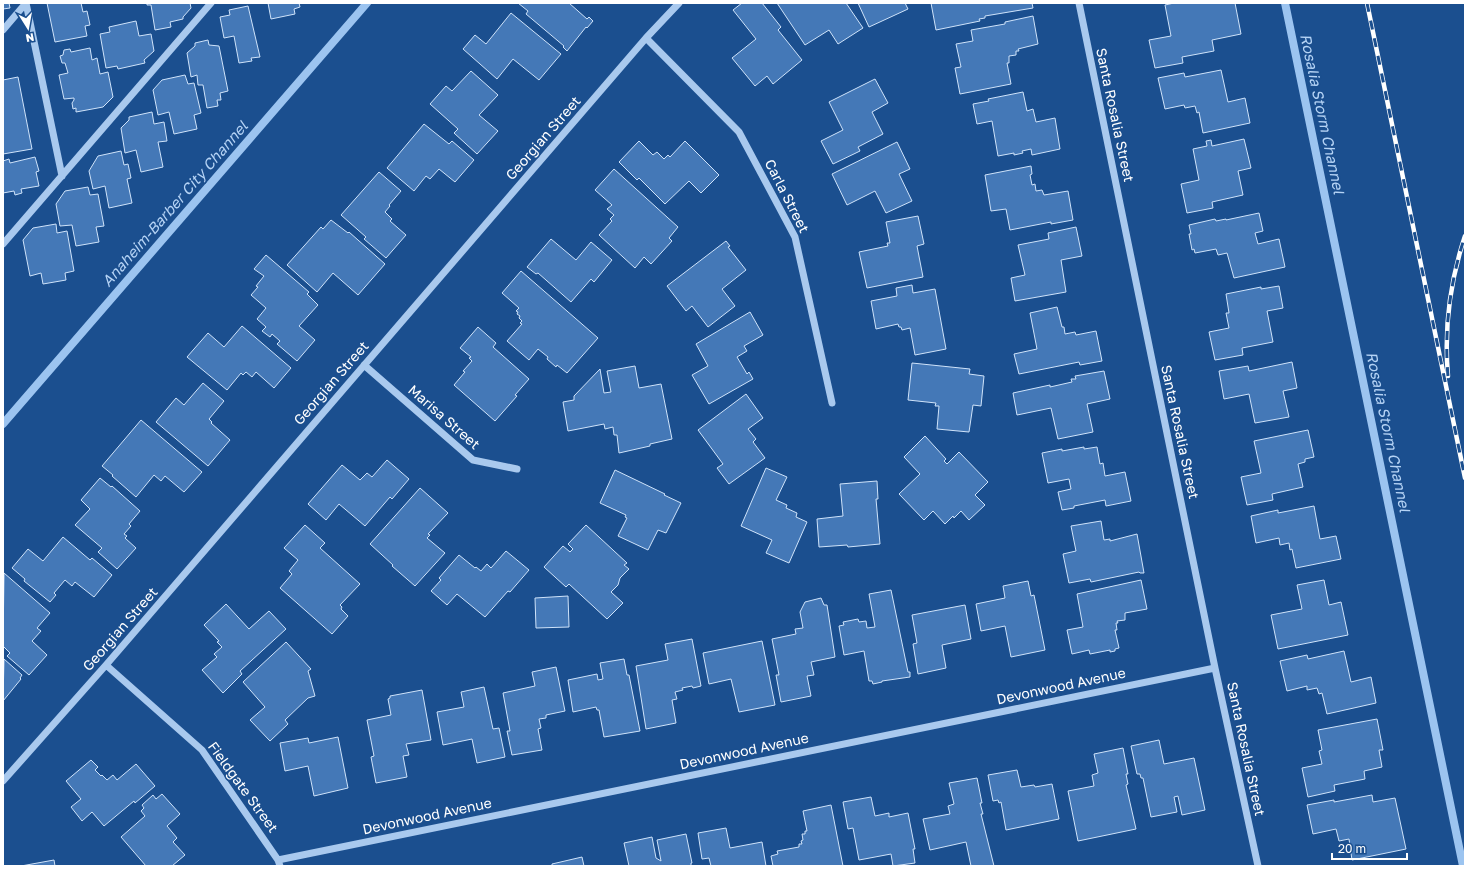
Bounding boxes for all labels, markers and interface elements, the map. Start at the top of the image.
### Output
north arrow [8,8,48,48]
text: N [25,31,35,45]
water label: Rosalia Storm Channel [1297,32,1349,197]
street label: Santa Rosalia Street [1093,46,1138,183]
street label: Georgian Street [502,92,584,183]
water label: Anaheim-Barber City Channel [98,116,252,290]
street label: Carla Street [762,156,813,235]
street label: Georgian Street [290,337,372,428]
water label: Rosalia Storm Channel [1363,350,1415,515]
street label: Santa Rosalia Street [1158,363,1203,500]
street label: Marisa Street [405,381,484,452]
street label: Georgian Street [79,583,161,674]
street label: Devonwood Avenue [995,664,1127,708]
street label: Santa Rosalia Street [1224,680,1269,817]
street label: Devonwood Avenue [678,729,810,773]
street label: Fieldgate Street [205,738,282,835]
street label: Devonwood Avenue [361,794,493,838]
scale bar [1332,835,1407,861]
text: 20 m [1338,841,1366,856]

